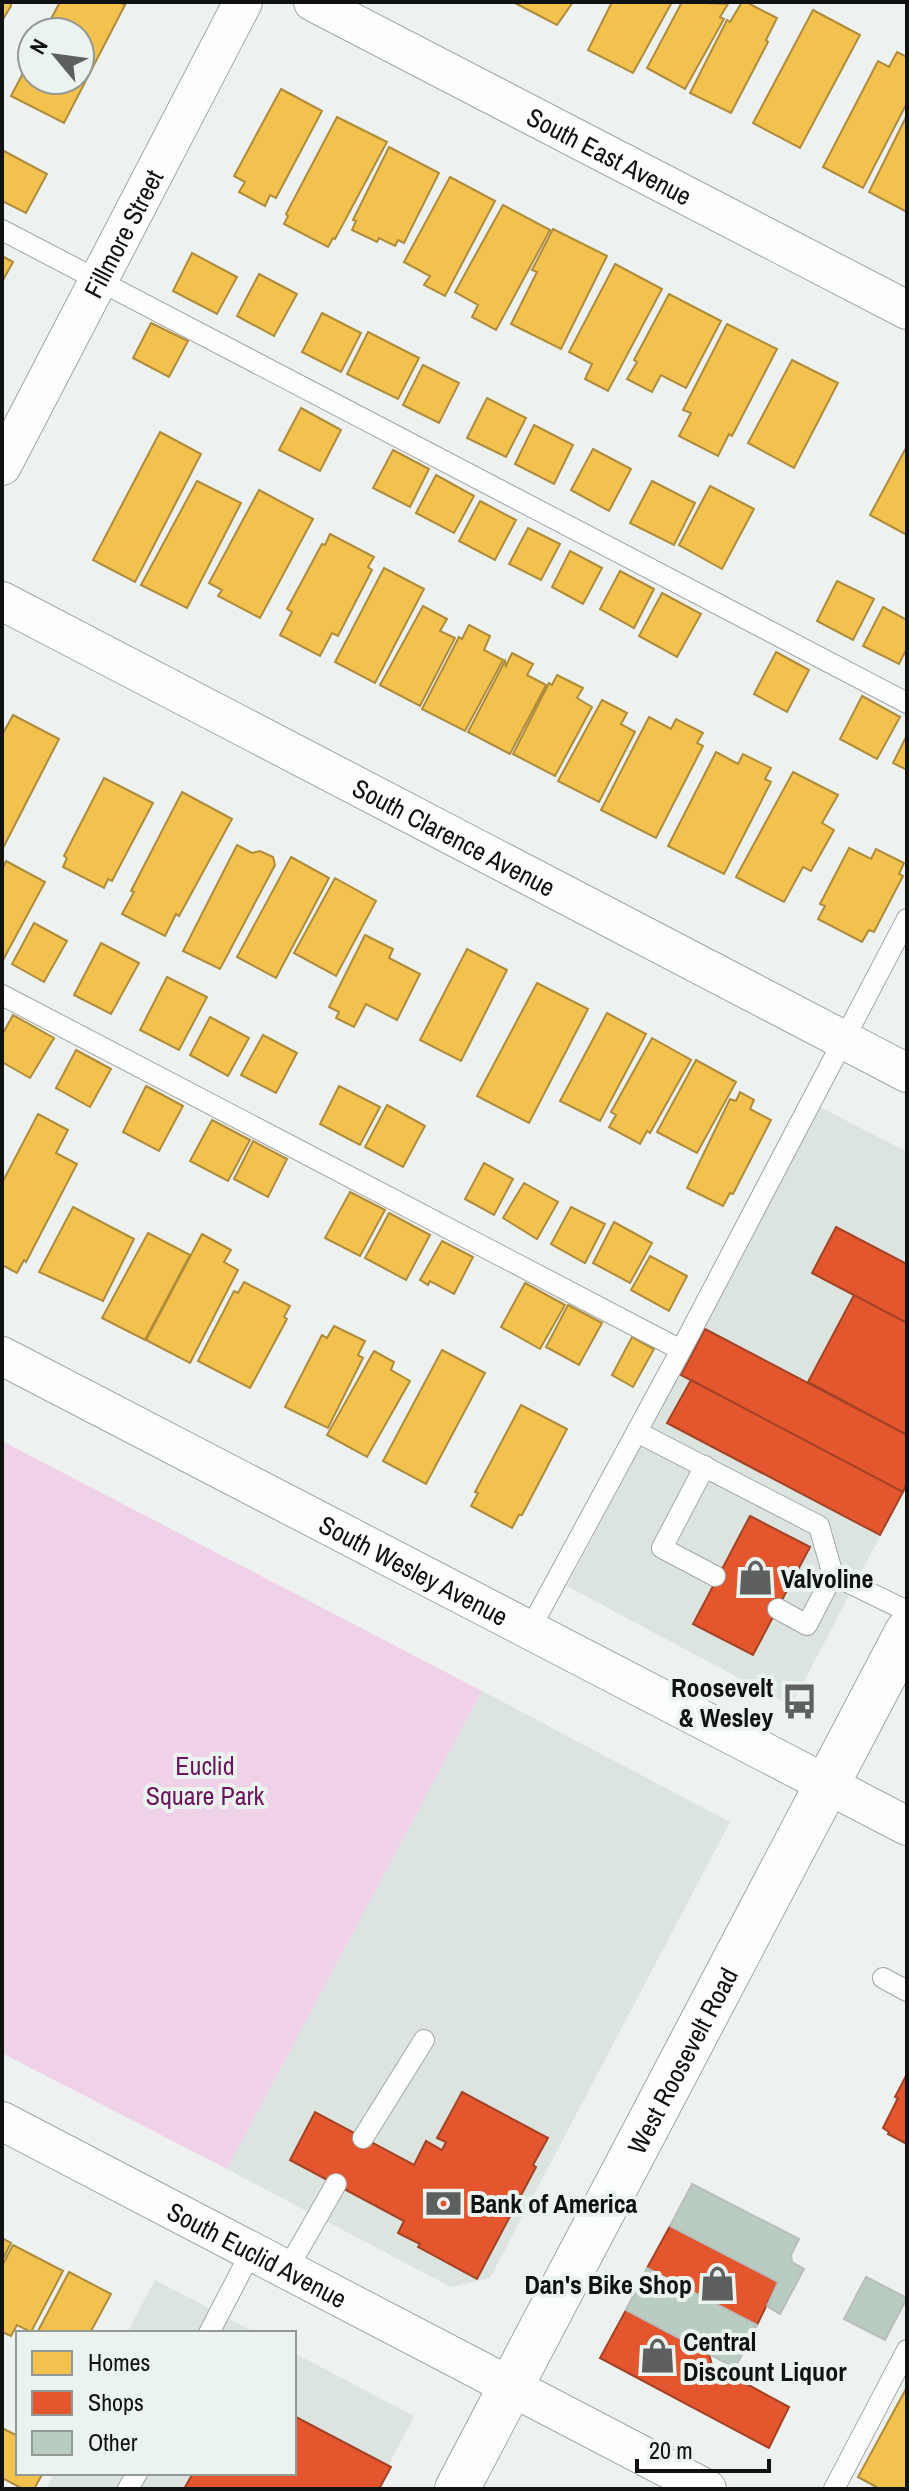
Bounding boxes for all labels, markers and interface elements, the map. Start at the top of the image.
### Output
north arrow [16,16,96,96]
text: N [22,33,55,59]
street label: South East Avenue [521,99,698,213]
street label: Fillmore Street [75,163,171,304]
street label: South Clarence Avenue [347,770,561,904]
street label: South Wesley Avenue [313,1506,514,1633]
shop icon: Valvoline [736,1559,774,1597]
place label: Valvoline [781,1561,873,1596]
place label: Roosevelt & Wesley [671,1670,773,1735]
bus stop icon: Roosevelt & Wesley [780,1683,818,1721]
park label: Euclid Square Park [146,1748,265,1813]
street label: West Roosevelt Road [619,1961,745,2160]
bank icon: Bank of America [425,2184,463,2222]
place label: Bank of America [470,2186,638,2221]
street label: South Euclid Avenue [162,2193,353,2316]
shop icon: Dan's Bike Shop [699,2265,737,2303]
place label: Dan's Bike Shop [525,2267,692,2302]
place label: Central Discount Liquor [683,2324,847,2389]
legend [16,2331,296,2475]
shop icon: Central Discount Liquor [638,2337,676,2375]
text: Homes [88,2346,150,2378]
text: Shops [88,2386,144,2418]
scale bar [637,2423,769,2473]
text: Other [88,2426,138,2458]
text: 20 m [649,2434,693,2466]

